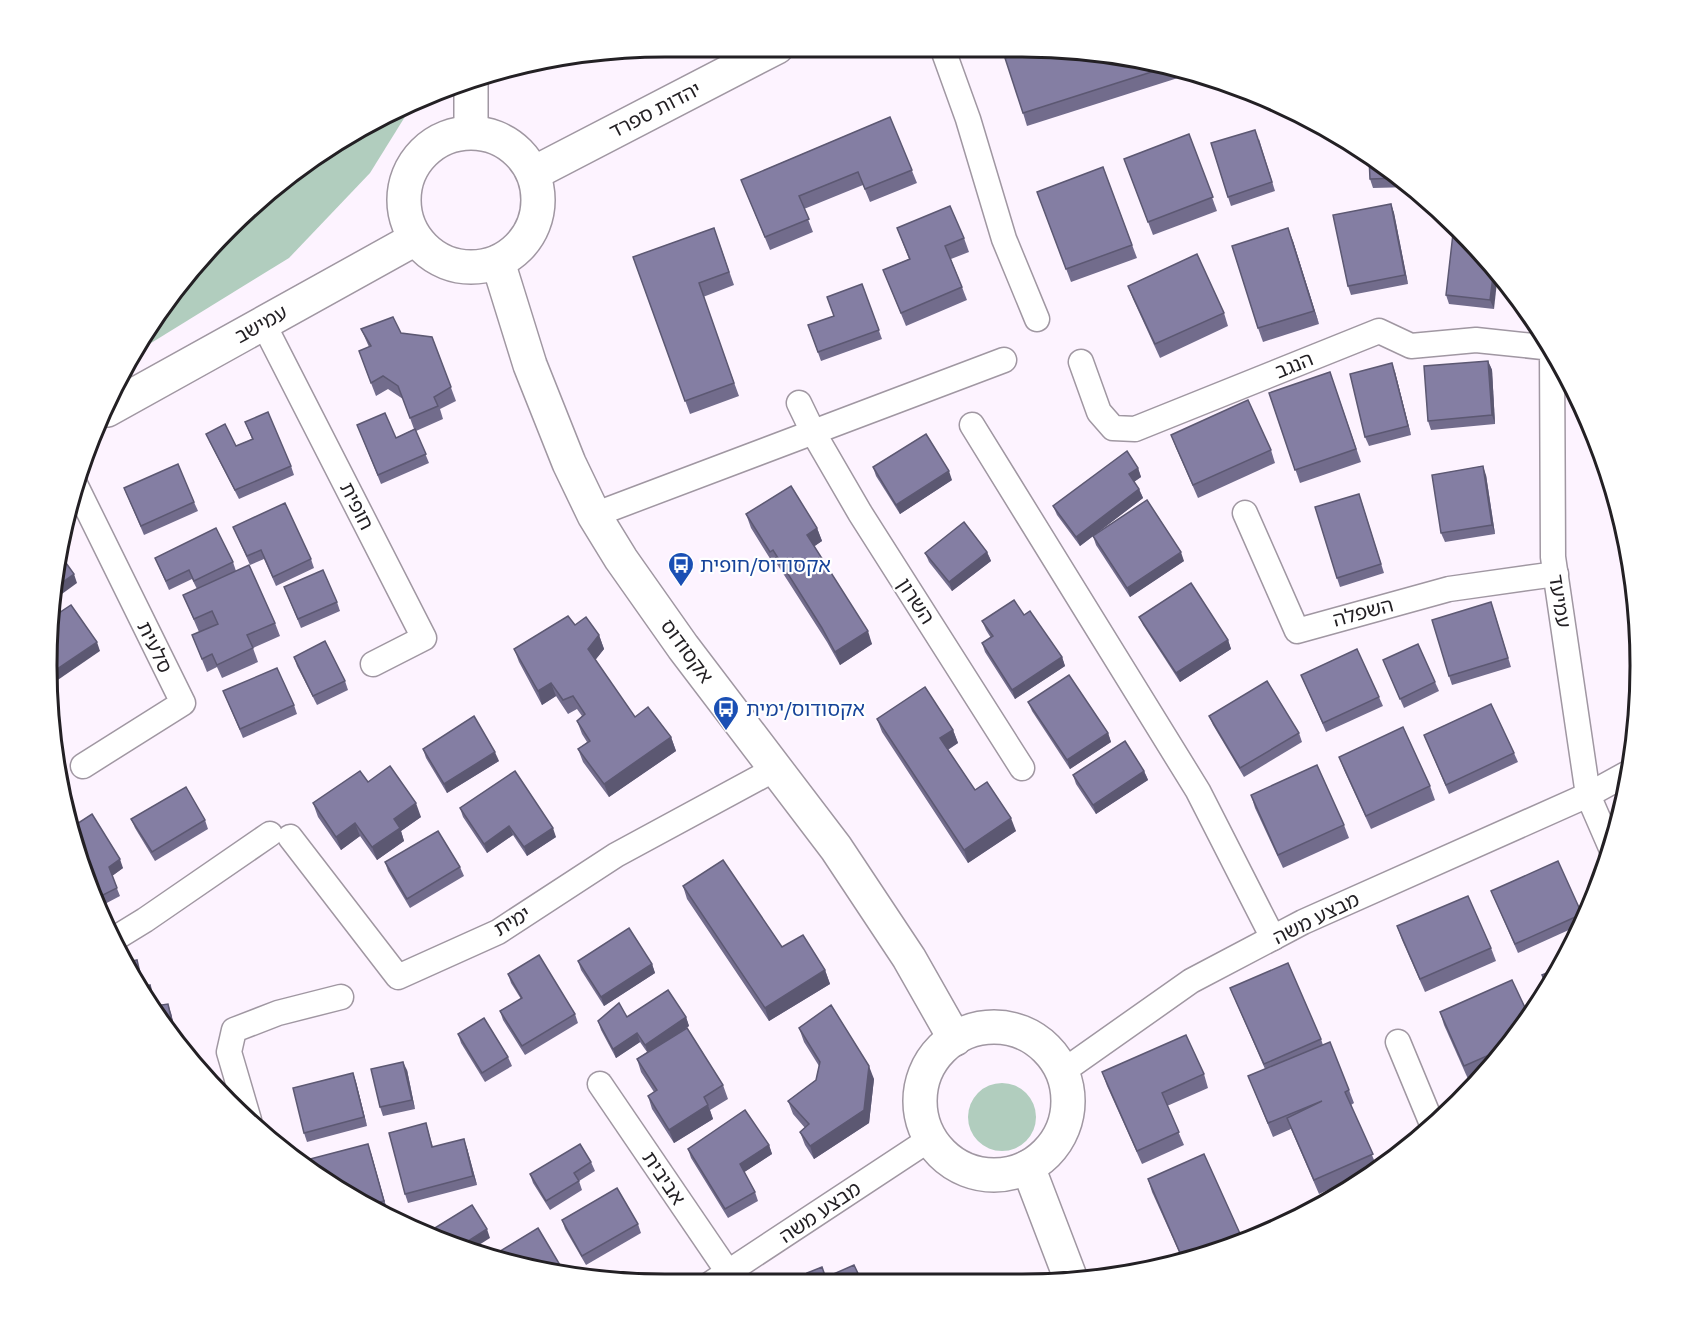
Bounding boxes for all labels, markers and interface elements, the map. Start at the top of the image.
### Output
street label: יהדות ספרד [605,76,705,144]
street label: עמישב [230,299,292,349]
street label: הנגב [1271,346,1317,384]
street label: חופית [334,478,380,534]
bus stop icon: אקסודוס/חופית [666,550,696,588]
place label: אקסודוס/חופית [700,552,831,578]
street label: עמיעד [1543,572,1577,630]
street label: השרון [891,573,941,629]
street label: השפלה [1330,591,1396,633]
street label: אקסודוס [655,614,719,688]
street label: סלעית [131,617,179,677]
bus stop icon: אקסודוס/ימית [711,694,741,732]
place label: אקסודוס/ימית [746,696,865,722]
street label: מבצע משה [1268,886,1364,950]
street label: ימית [489,900,535,942]
street label: אביבית [637,1146,691,1210]
street label: מבצע משה [774,1175,866,1249]

